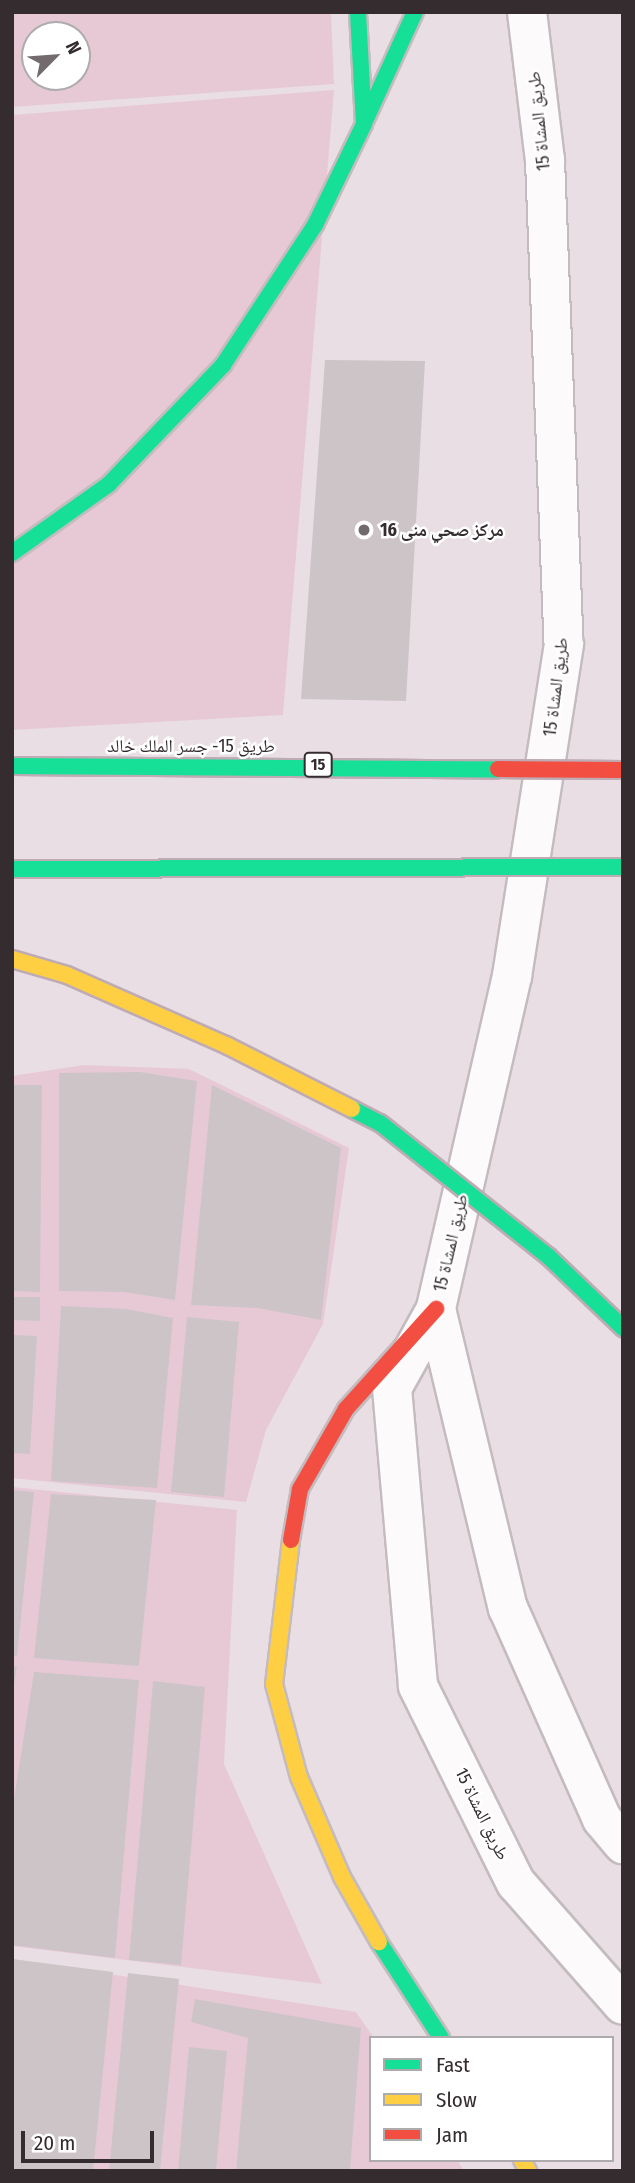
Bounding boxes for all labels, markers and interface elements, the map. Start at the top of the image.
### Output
north arrow [21,21,91,91]
text: N [61,38,86,58]
street label: طريق المشاة 15 [523,70,555,172]
place label: مركز صحي منى 16 [380,519,504,541]
marker: مركز صحي منى 16 [354,520,374,540]
street label: طريق المشاة 15 [539,636,573,738]
street label: طريق 15- جسر الملك خالد [107,735,275,757]
road number: 15 [302,752,334,778]
street label: طريق المشاة 15 [429,1192,473,1294]
street label: طريق المشاة 15 [450,1764,514,1864]
legend [369,2036,614,2162]
text: Fast [436,2052,470,2078]
text: Slow [436,2087,477,2113]
scale bar [24,2116,158,2160]
text: Jam [436,2122,468,2148]
text: 20 m [34,2130,75,2156]

